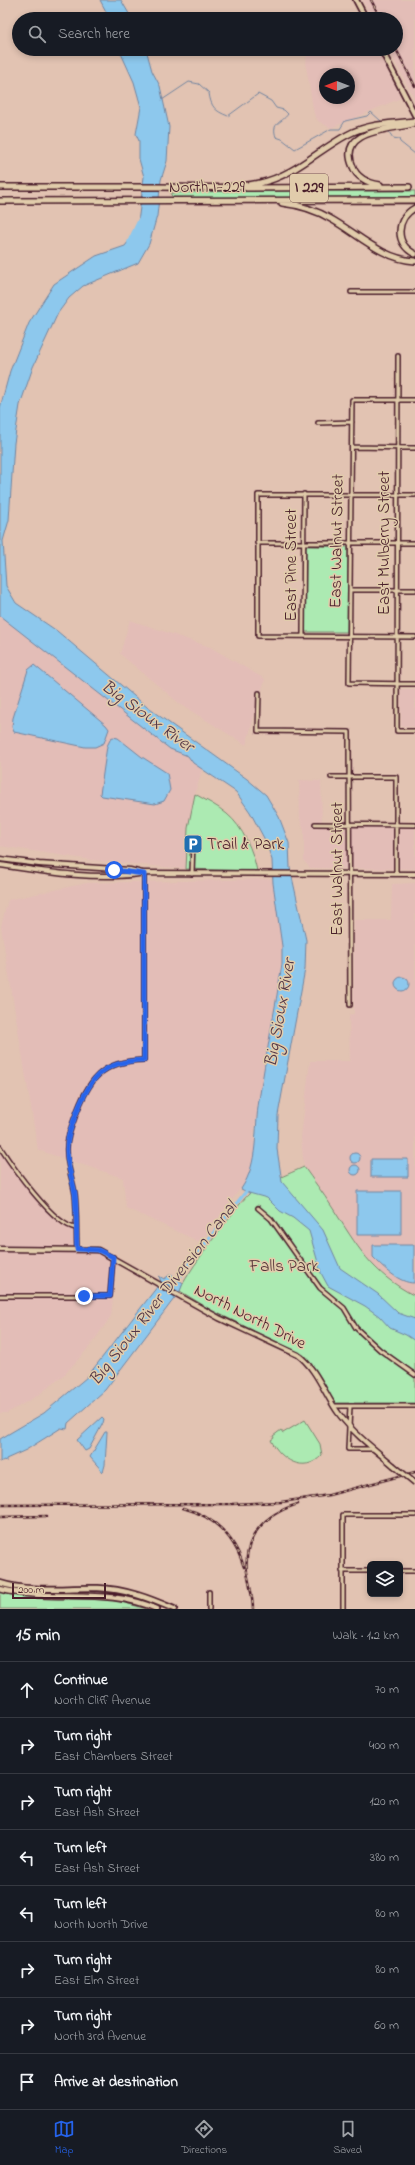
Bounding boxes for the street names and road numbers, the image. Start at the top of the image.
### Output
road number: I 229 [290,174,328,202]
street label: North I-229 [169,175,245,200]
street label: East Mulberry Street [372,470,398,615]
street label: East Walnut Street [323,473,351,608]
street label: East Pine Street [279,508,304,622]
street label: East Walnut Street [325,802,350,936]
street label: North North Drive [190,1278,311,1356]

